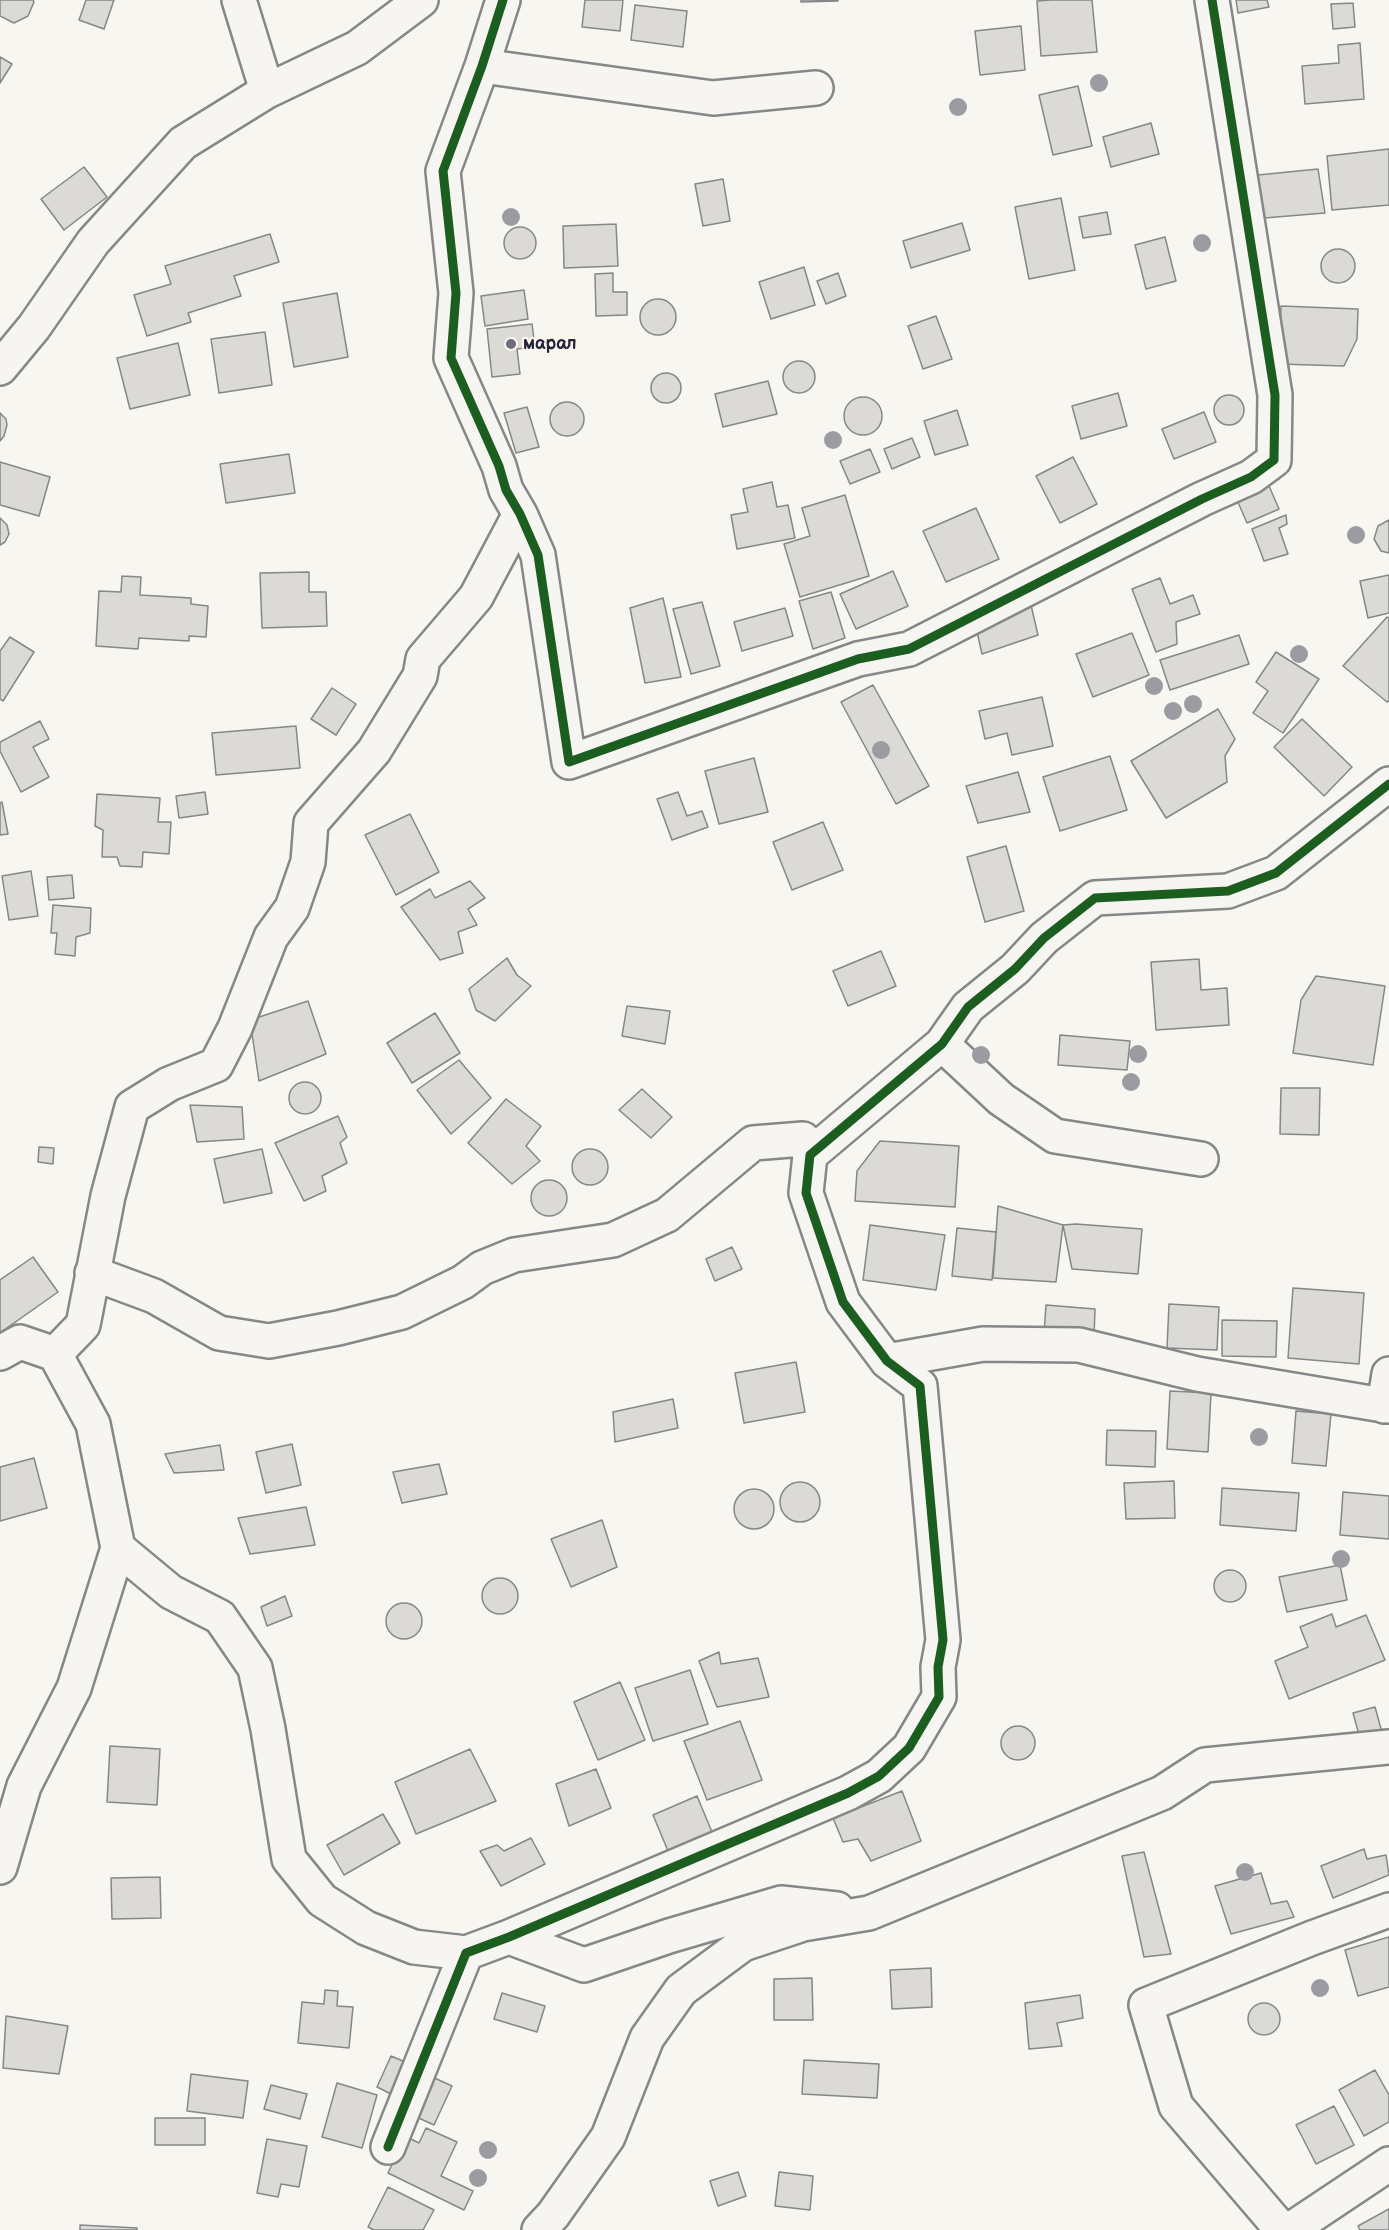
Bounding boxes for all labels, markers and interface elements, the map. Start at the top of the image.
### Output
place label: марал [523,333,577,355]
marker: марал [504,337,518,351]

